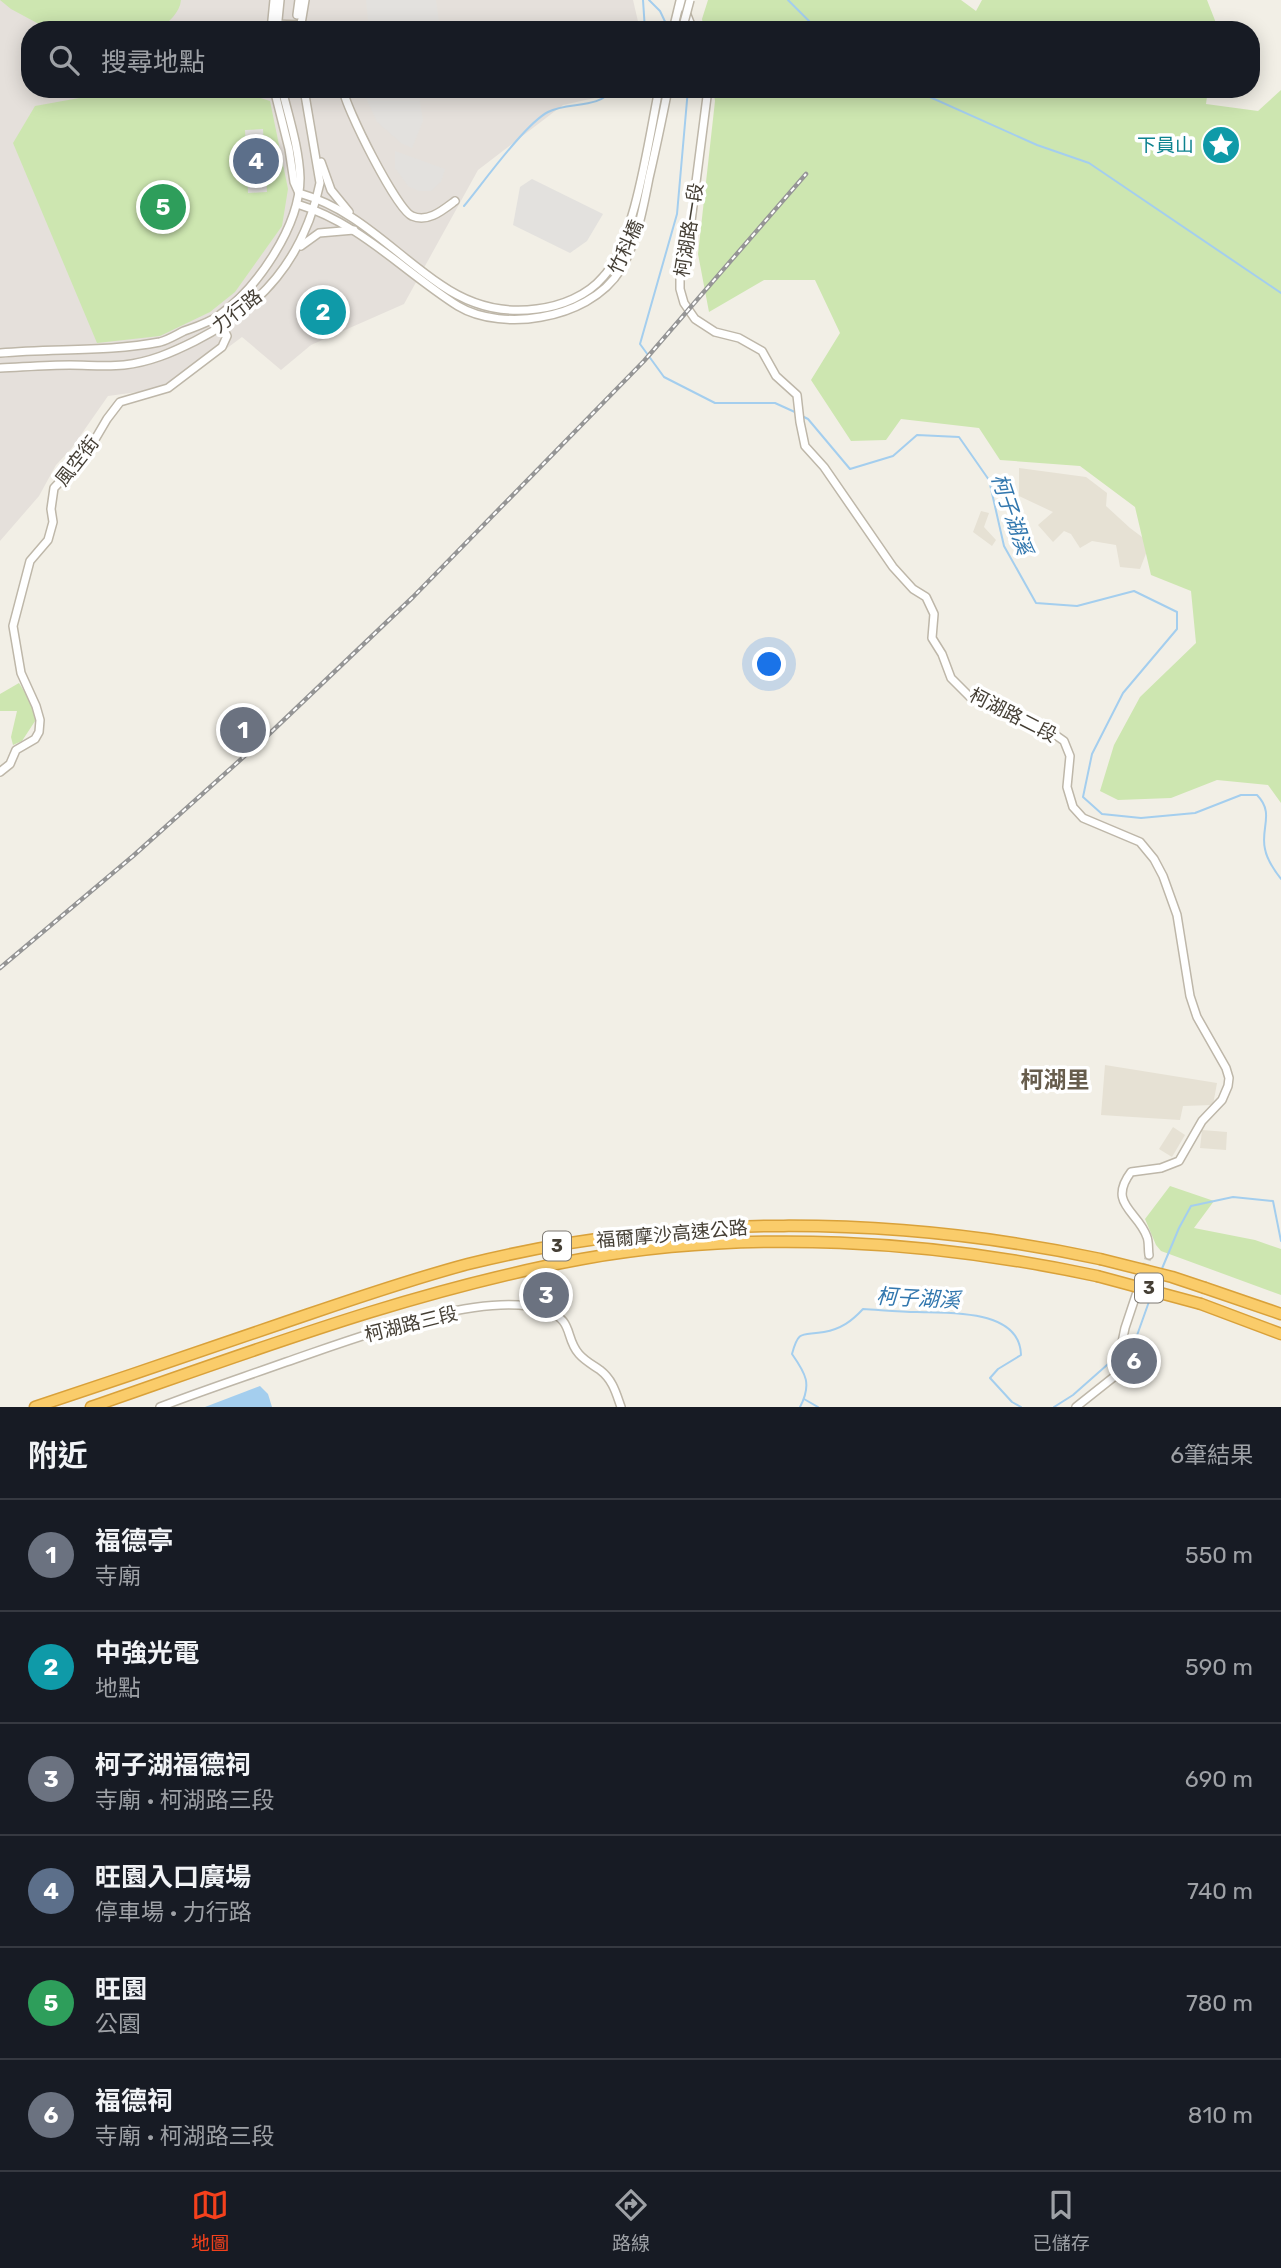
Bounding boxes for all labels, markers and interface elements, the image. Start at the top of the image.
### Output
search box [21,21,1260,98]
icon: search [45,41,83,79]
text: 搜尋地點 [101,47,205,78]
place icon: 下員山 [1200,124,1242,166]
place label: 下員山 [1137,134,1194,157]
pin: 4 [233,135,279,187]
pin: 5 [140,181,186,233]
street label: 柯湖路一段 [670,181,708,279]
street label: 竹科橋 [604,216,648,278]
street label: 力行路 [207,284,267,338]
pin: 2 [300,286,346,338]
street label: 風空街 [50,431,104,491]
water label: 柯子湖溪 [987,470,1038,561]
your location [752,647,786,681]
street label: 柯湖路二段 [965,683,1061,747]
pin: 1 [220,704,266,756]
district label: 柯湖里 [1021,1066,1090,1094]
street label: 福爾摩沙高速公路 [595,1216,749,1252]
road number: 3 [543,1232,571,1260]
pin: 3 [523,1269,569,1321]
road number: 3 [1135,1274,1163,1302]
water label: 柯子湖溪 [875,1283,964,1313]
street label: 柯湖路三段 [362,1301,460,1347]
pin: 6 [1111,1335,1157,1387]
text: 附近 [28,1438,88,1474]
text: 6筆結果 [1170,1441,1253,1469]
text: 福德亭 [95,1526,173,1557]
text: 1 [45,1541,57,1569]
text: 550 m [1185,1541,1253,1569]
text: 寺廟 [95,1562,141,1590]
text: 中強光電 [95,1638,199,1669]
text: 2 [44,1653,58,1681]
text: 590 m [1185,1653,1253,1681]
text: 地點 [95,1674,141,1702]
text: 柯子湖福德祠 [95,1750,251,1781]
text: 3 [43,1765,59,1793]
text: 690 m [1185,1765,1253,1793]
text: 寺廟 · 柯湖路三段 [95,1786,275,1814]
text: 旺園入口廣場 [95,1862,251,1893]
text: 4 [43,1877,59,1905]
text: 740 m [1187,1877,1253,1905]
text: 停車場 · 力行路 [95,1898,252,1926]
text: 旺園 [95,1974,147,2005]
text: 5 [44,1989,58,2017]
text: 780 m [1186,1989,1253,2017]
text: 公園 [95,2010,141,2038]
text: 福德祠 [95,2086,173,2117]
text: 6 [44,2101,58,2129]
text: 810 m [1188,2101,1253,2129]
text: 寺廟 · 柯湖路三段 [95,2122,275,2150]
tab: 地圖 [191,2186,229,2255]
tab: 路線 [612,2186,650,2255]
tab: 已儲存 [1033,2186,1090,2255]

